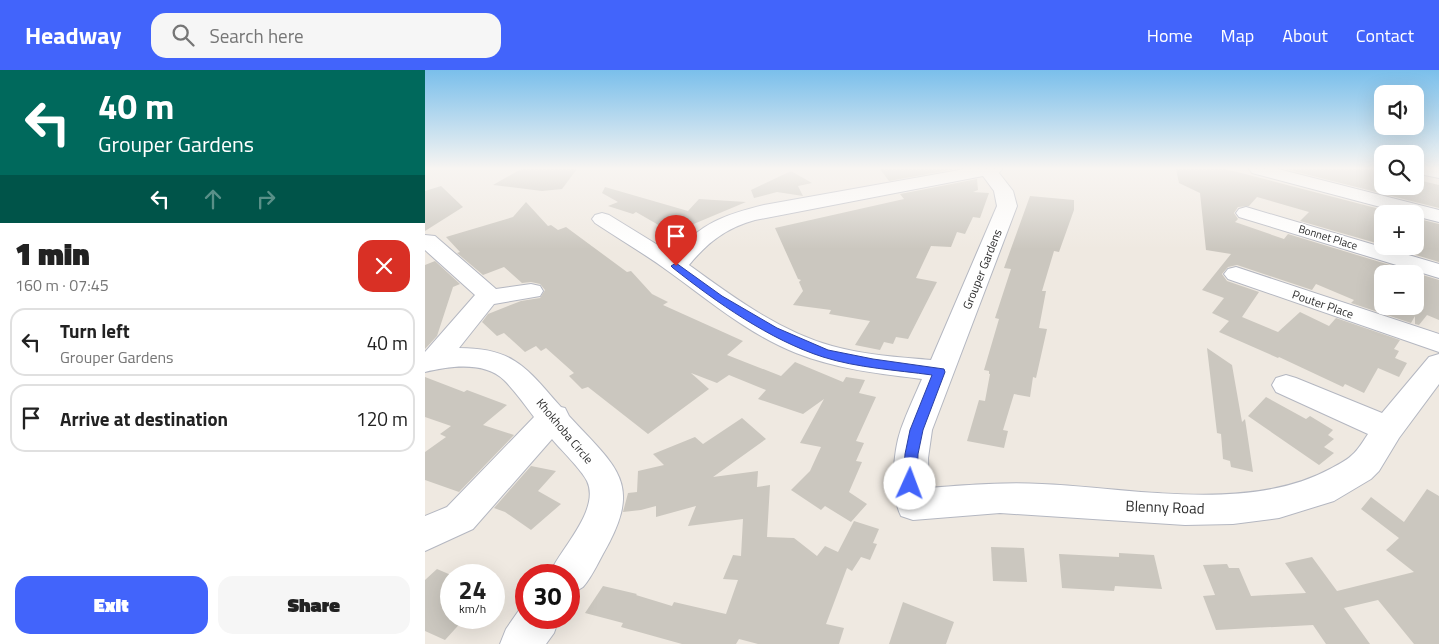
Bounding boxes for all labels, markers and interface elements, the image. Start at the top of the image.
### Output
search box [151,13,501,58]
text: Headway [25,17,121,53]
icon: search [169,21,197,49]
text: Search here [209,21,304,50]
text: Home [1147,22,1193,49]
text: Map [1221,22,1254,49]
text: About [1282,22,1328,49]
text: Contact [1356,22,1414,49]
text: 40 m [98,79,174,133]
map controls [1374,85,1424,315]
button: sound [1374,85,1424,135]
icon: left [15,90,80,155]
text: Grouper Gardens [98,127,254,161]
button: search [1374,145,1424,195]
icon: left [146,185,174,213]
icon: ahead [199,185,227,213]
icon: right [252,185,280,213]
button: + [1374,205,1424,255]
pin [655,215,697,266]
street label: Bonnet Place [1296,220,1360,254]
icon: arrive [662,222,690,250]
street label: Grouper Gardens [957,226,1007,312]
text: 1 min [15,231,90,277]
button: close [358,240,410,292]
button: − [1374,265,1424,315]
text: 160 m · 07:45 [15,273,109,297]
street label: Pouter Place [1290,285,1356,323]
text: Turn left [60,316,130,345]
icon: left [17,328,45,356]
text: 40 m [367,328,408,357]
text: Grouper Gardens [60,345,174,369]
street label: Khokhoba Circle [532,394,598,468]
icon: arrive [17,404,45,432]
text: Arrive at destination [60,404,228,433]
text: 120 m [356,404,408,433]
position arrow [883,457,935,509]
street label: Blenny Road [1125,494,1205,520]
speed limit sign: 30 [515,564,580,629]
text: 24 [458,571,487,609]
button: Exit [15,576,208,634]
button: Share [218,576,410,634]
text: km/h [459,599,486,618]

